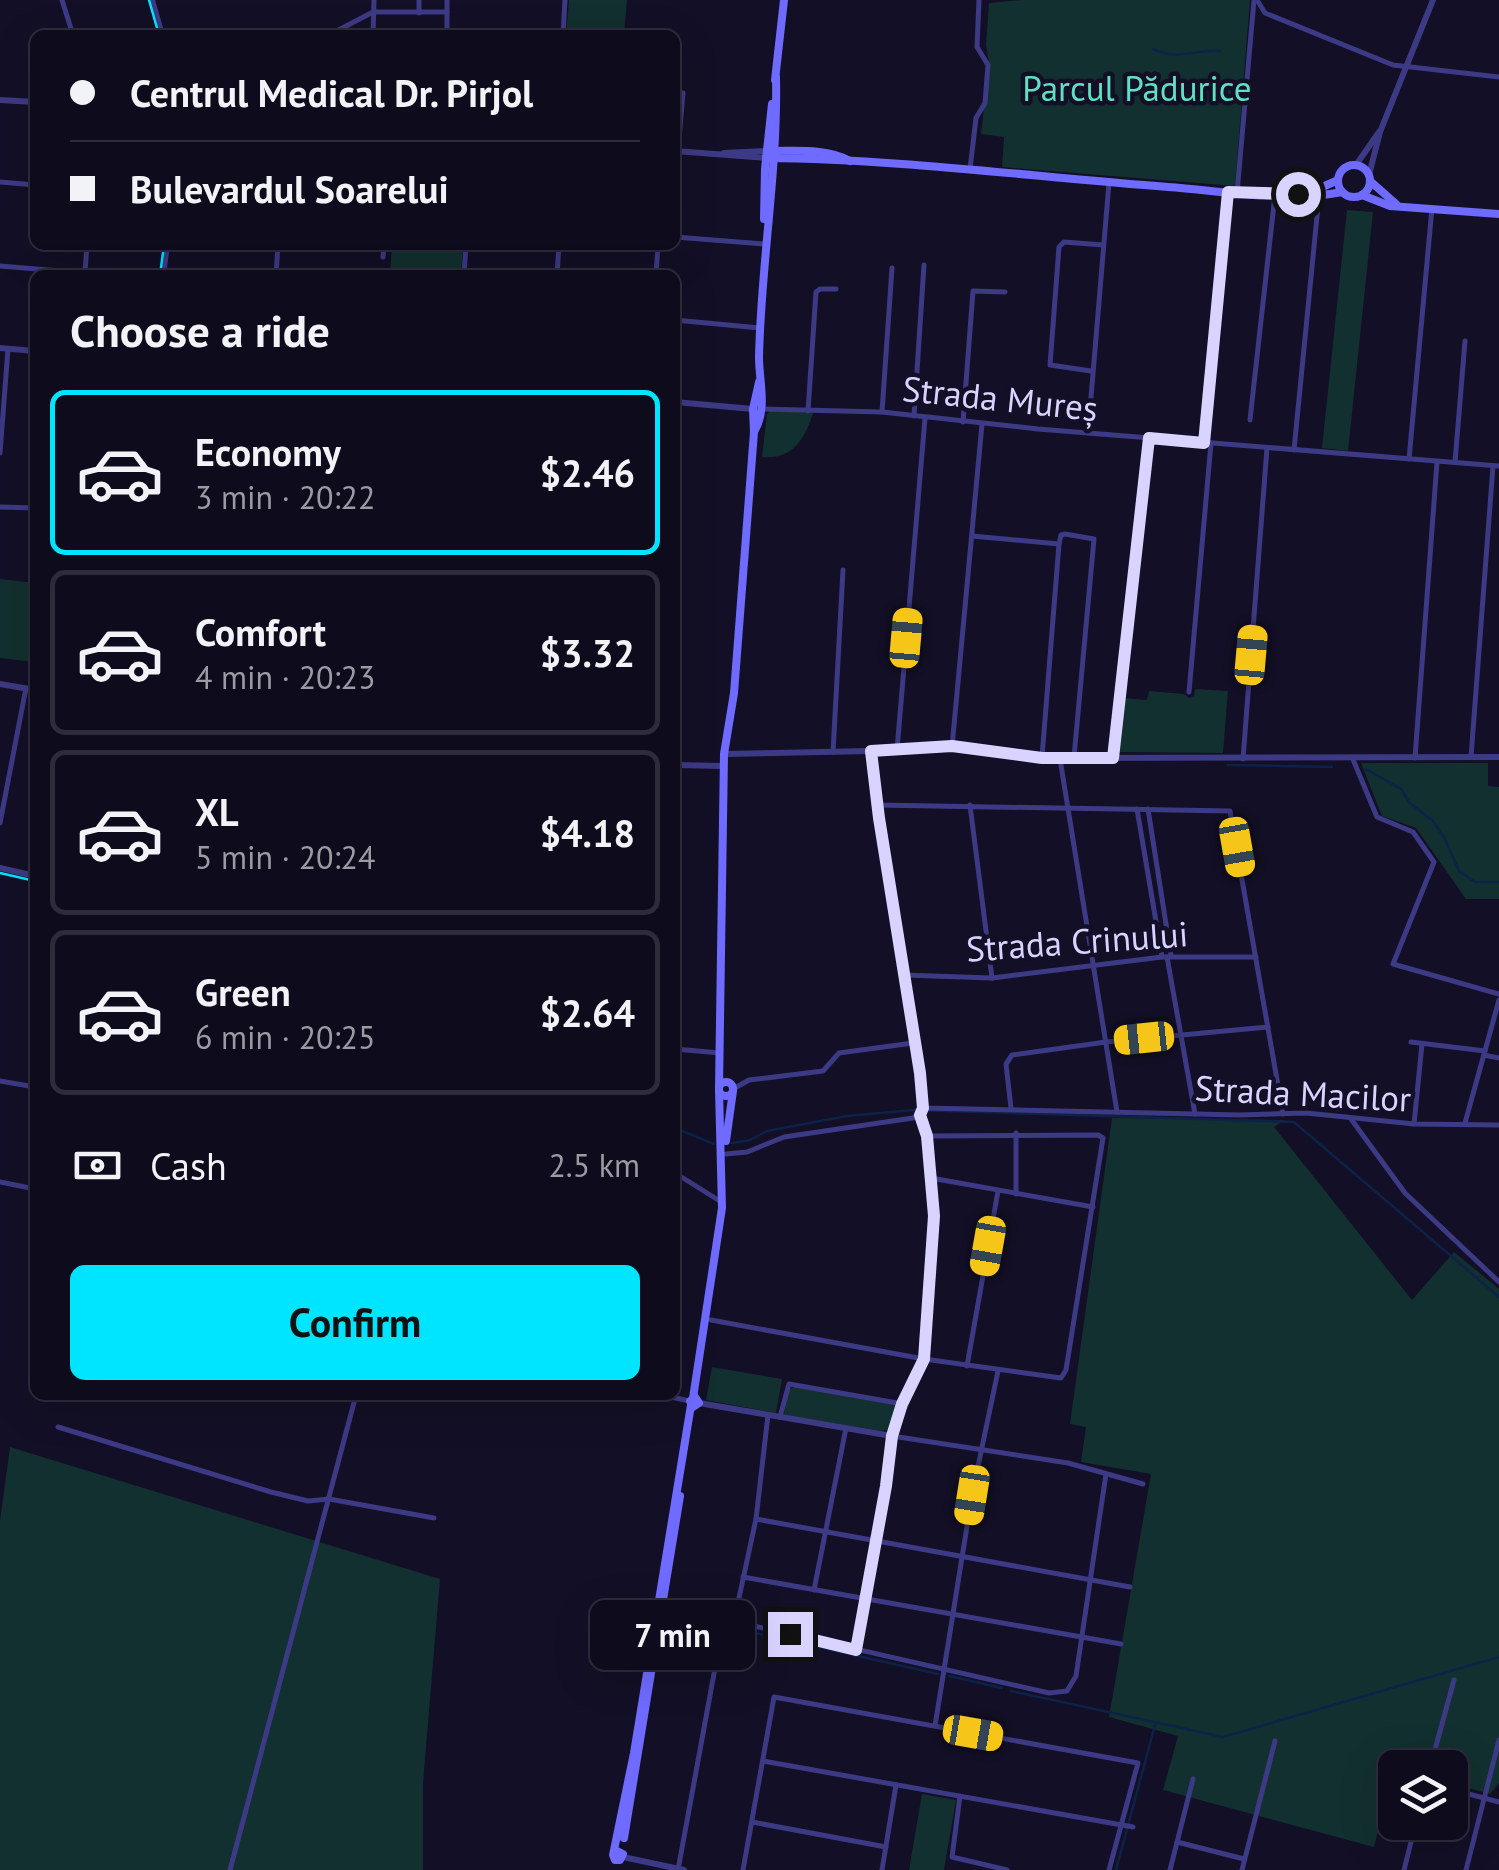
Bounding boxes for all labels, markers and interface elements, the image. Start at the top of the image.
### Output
park label: Parcul Pădurice [1022,65,1252,111]
text: Centrul Medical Dr. Pirjol [130,68,533,117]
text: Bulevardul Soarelui [130,164,449,213]
route start [1276,172,1321,217]
text: Choose a ride [70,301,330,359]
street label: Strada Mureș [900,365,1100,431]
text: Economy [195,427,341,476]
icon: car [75,428,165,518]
text: $2.46 [539,448,635,497]
text: 3 min · 20:22 [195,476,375,518]
text: Comfort [195,607,326,656]
car [888,607,924,669]
icon: car [75,608,165,698]
car [1233,624,1269,686]
text: $3.32 [539,628,635,677]
text: 4 min · 20:23 [195,656,375,698]
text: XL [195,787,239,836]
icon: car [75,788,165,878]
text: $4.18 [539,808,635,857]
car [1217,815,1257,879]
text: 5 min · 20:24 [195,836,375,878]
street label: Strada Crinului [964,910,1189,972]
text: Green [195,967,291,1016]
icon: car [75,968,165,1058]
text: $2.64 [539,988,635,1037]
text: 6 min · 20:25 [195,1016,375,1058]
car [1113,1020,1175,1056]
street label: Strada Macilor [1194,1064,1412,1122]
icon: cash [70,1138,125,1193]
text: Cash [150,1141,227,1190]
text: 2.5 km [548,1144,640,1186]
car [968,1214,1008,1278]
button: Confirm [70,1265,640,1380]
car [952,1463,992,1527]
callout: 7 min [590,1599,755,1669]
route end [768,1612,813,1657]
text: 7 min [634,1614,711,1656]
car [941,1713,1005,1753]
map controls [1378,1750,1468,1840]
button: layers [1378,1750,1468,1840]

